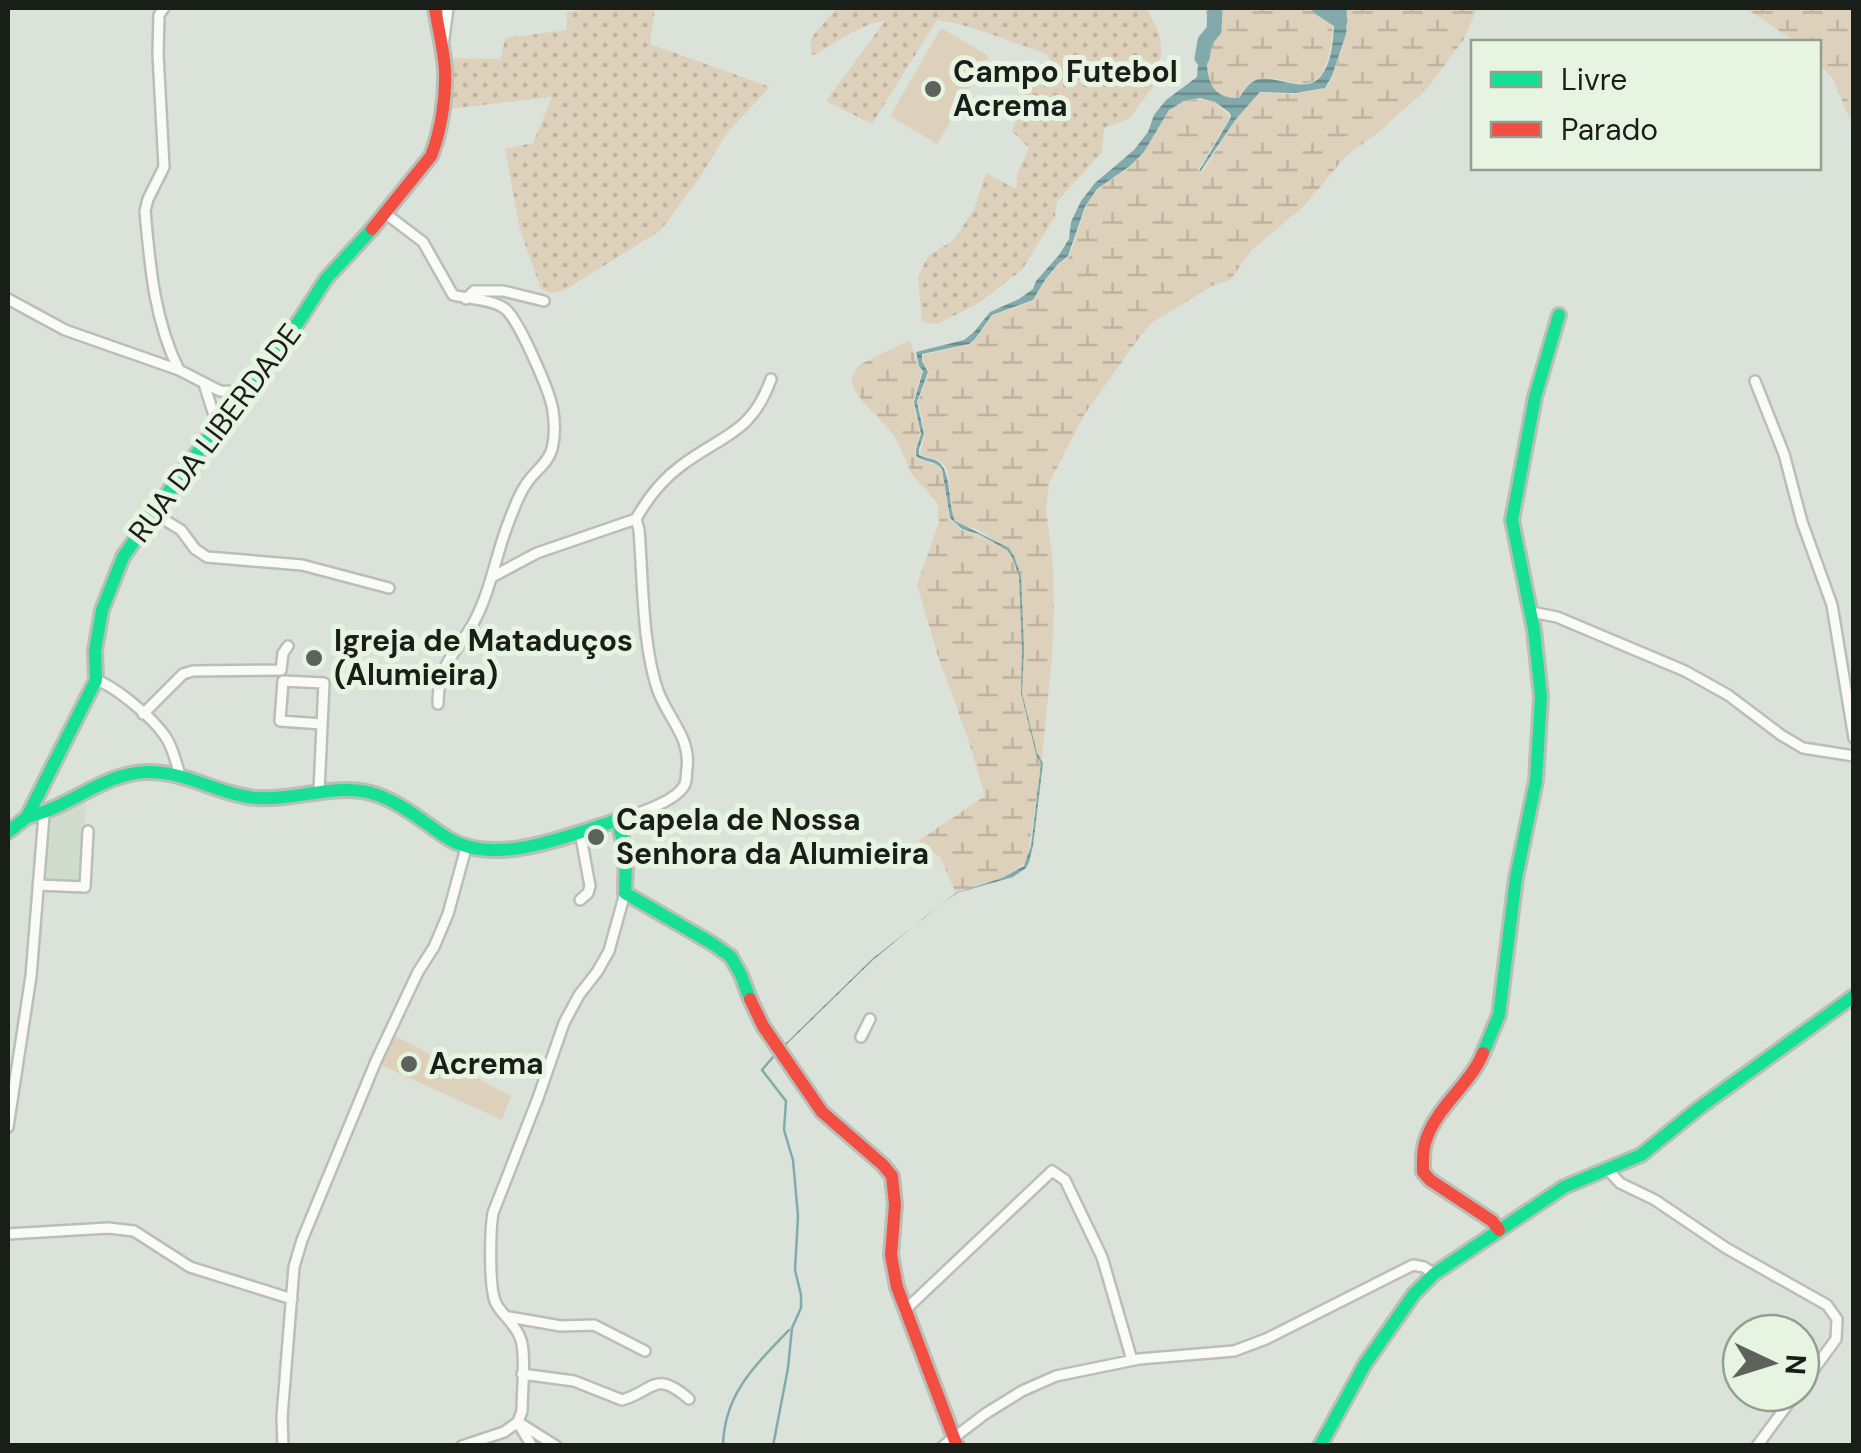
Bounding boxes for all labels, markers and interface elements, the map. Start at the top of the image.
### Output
legend [1471,40,1821,170]
place label: Campo Futebol Acrema [953,52,1178,125]
text: Livre [1561,60,1627,99]
marker: Campo Futebol Acrema [922,78,944,100]
text: Parado [1561,110,1658,149]
street label: RUA DA LIBERDADE [120,316,310,550]
place label: Igreja de Mataduços (Alumieira) [334,621,633,694]
marker: Igreja de Mataduços (Alumieira) [303,647,325,669]
place label: Capela de Nossa Senhora da Alumieira [616,800,929,873]
marker: Capela de Nossa Senhora da Alumieira [585,826,607,848]
place label: Acrema [429,1044,544,1083]
marker: Acrema [398,1053,420,1075]
north arrow [1721,1313,1821,1413]
text: N [1776,1353,1815,1376]

